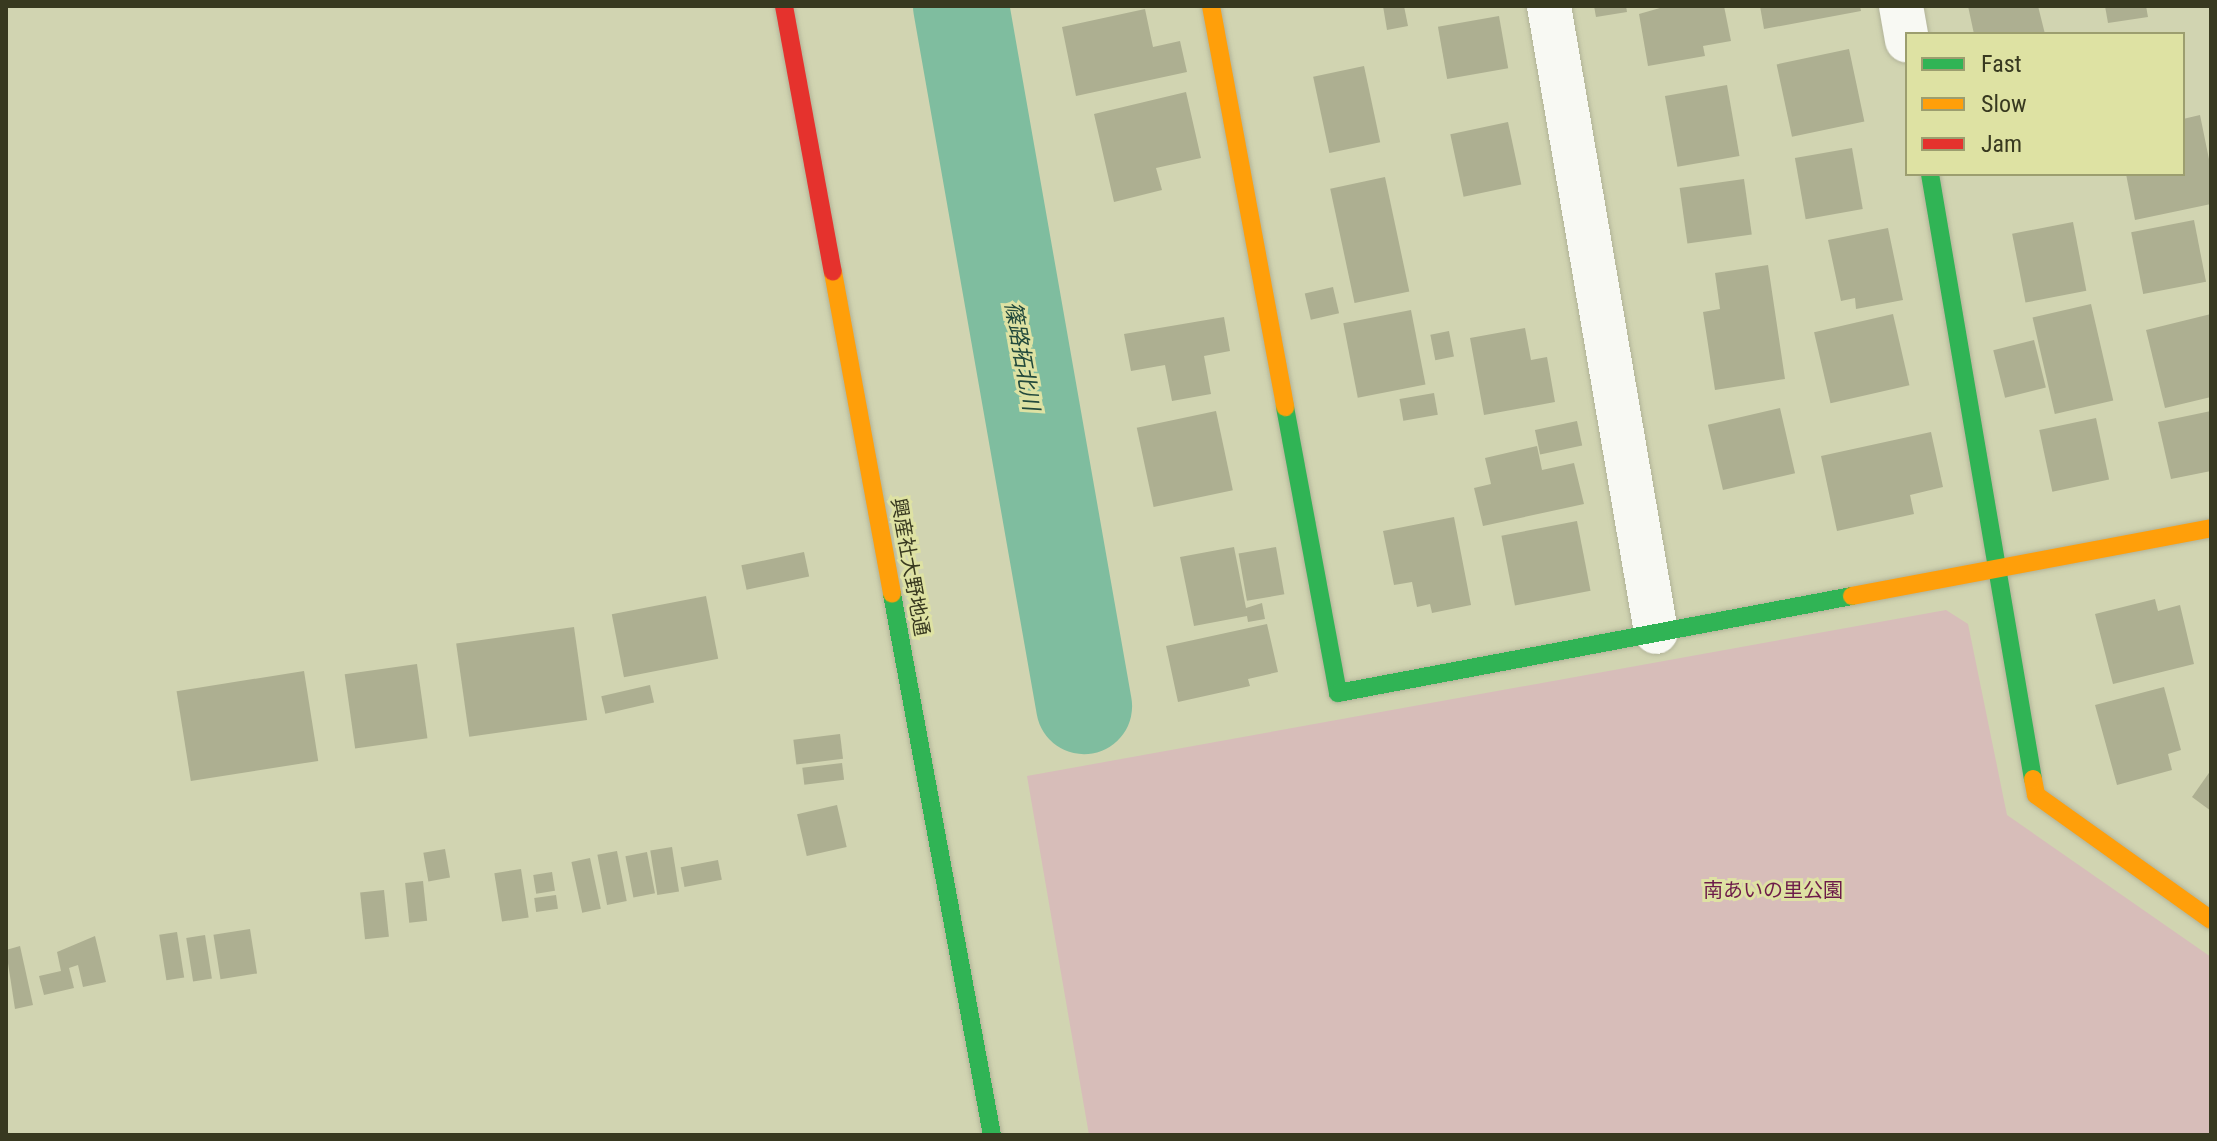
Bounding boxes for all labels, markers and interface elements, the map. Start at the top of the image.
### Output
legend [1905,32,2185,176]
text: Fast [1981,50,2022,78]
text: Slow [1981,90,2027,118]
text: Jam [1981,130,2022,158]
water label: 篠路拓北川 [999,300,1045,412]
street label: 興産社大野地通 [886,496,934,638]
park label: 南あいの里公園 [1703,878,1843,902]

